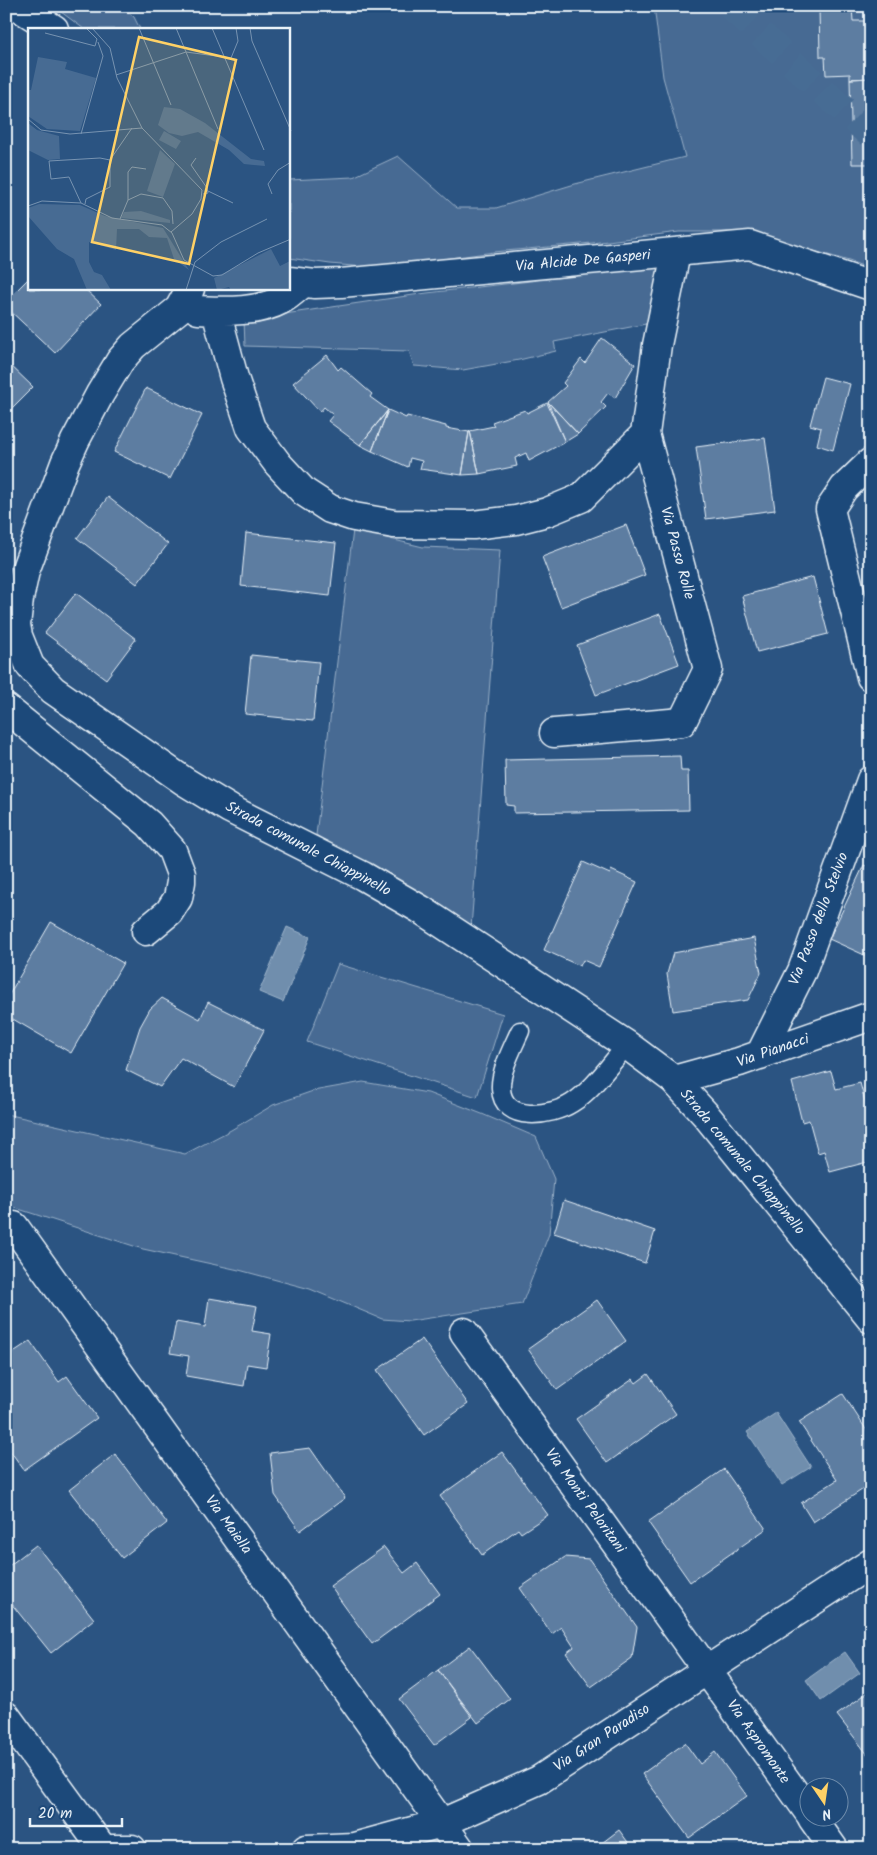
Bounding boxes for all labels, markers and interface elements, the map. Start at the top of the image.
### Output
inset map [28,28,290,290]
street label: Via Alcide De Gasperi [515,243,653,279]
street label: Via Passo Rolle [653,504,701,602]
street label: Strada comunale Chiappinello [221,795,395,903]
street label: Via Passo dello Stelvio [783,849,855,989]
street label: Via Pianacci [733,1027,814,1075]
street label: Strada comunale Chiappinello [673,1083,811,1241]
street label: Via Monti Peloritani [539,1443,632,1560]
street label: Via Maiella [198,1490,258,1560]
street label: Via Aspromonte [720,1695,796,1789]
street label: Via Gran Paradiso [549,1698,655,1778]
north arrow [800,1778,850,1828]
scale bar [30,1795,122,1827]
text: 20 m [38,1802,72,1826]
text: N [820,1802,833,1825]

